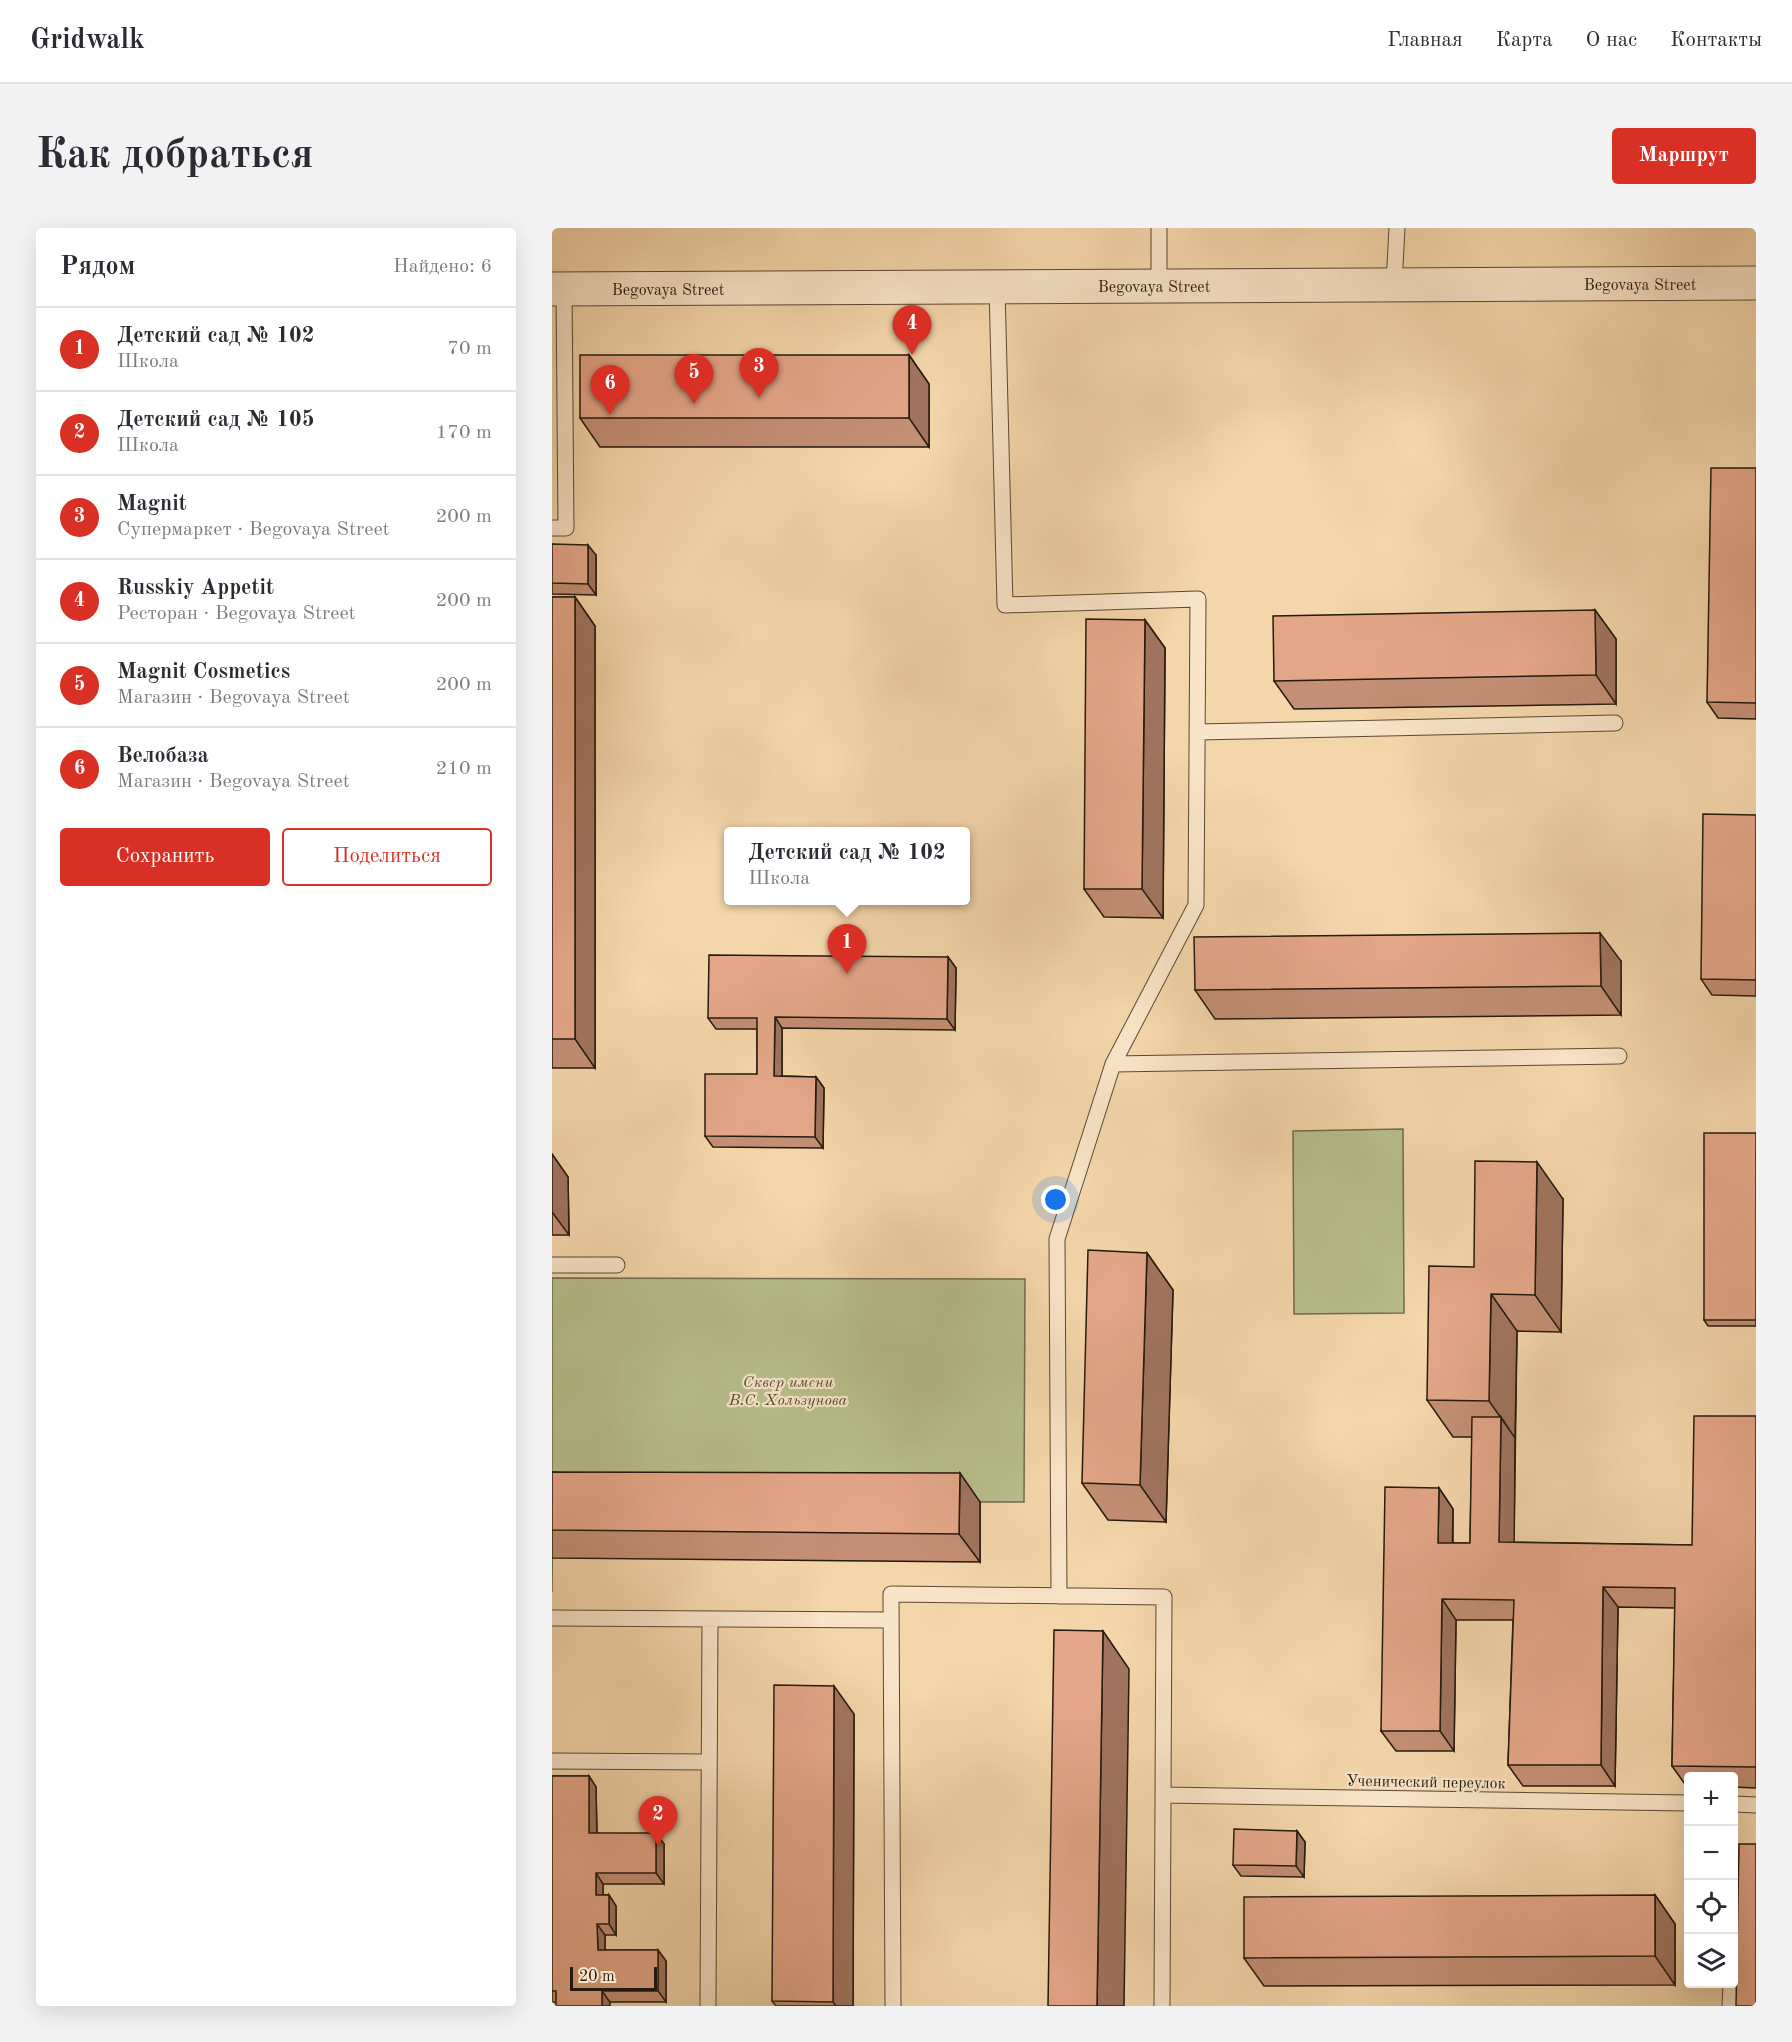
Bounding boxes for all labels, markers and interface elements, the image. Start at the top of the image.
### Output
text: Gridwalk [30,27,145,55]
text: Главная [1387,30,1463,51]
text: Карта [1496,30,1553,51]
text: О нас [1586,30,1637,51]
text: Контакты [1670,30,1762,51]
button: Маршрут [1612,128,1756,184]
text: Как добраться [36,135,313,177]
text: Рядом [60,254,135,280]
text: Найдено: 6 [393,257,492,277]
street label: Begovaya Street [1584,278,1697,294]
street label: Begovaya Street [1098,280,1211,296]
street label: Begovaya Street [612,283,725,299]
pin: 4 [892,306,932,355]
text: Детский сад № 102 [117,325,314,347]
text: 1 [74,339,85,359]
text: 70 m [447,339,492,359]
pin: 3 [740,348,778,398]
text: Школа [117,352,179,372]
pin: 5 [674,354,714,404]
pin: 6 [590,366,630,415]
text: Детский сад № 105 [117,409,314,431]
text: 2 [74,423,85,443]
text: 170 m [436,423,492,443]
text: Школа [117,436,179,456]
text: Magnit [117,493,187,515]
text: 3 [74,507,85,527]
text: 200 m [436,507,492,527]
text: Супермаркет · Begovaya Street [117,520,390,540]
text: Russkiy Appetit [117,577,274,599]
text: 4 [74,591,85,611]
text: 200 m [436,591,492,611]
text: Ресторан · Begovaya Street [117,604,356,624]
text: Magnit Cosmetics [117,661,290,683]
text: 5 [74,675,85,695]
text: 200 m [436,675,492,695]
text: Магазин · Begovaya Street [117,688,350,708]
text: Велобаза [117,745,209,767]
text: 6 [74,759,85,779]
text: 210 m [436,759,492,779]
text: Магазин · Begovaya Street [117,772,350,792]
popup [724,827,970,905]
button: Сохранить [60,828,270,886]
button: Поделиться [282,828,492,886]
text: Детский сад № 102 [748,842,946,864]
text: Школа [748,869,810,889]
pin: 1 [828,924,866,974]
your location [1041,1185,1070,1214]
park label: Сквер имени В.С. Хользунова [728,1375,848,1409]
map controls [1684,1772,1738,1988]
button: + [1684,1772,1738,1826]
street label: Ученический переулок [1346,1774,1506,1792]
pin: 2 [638,1796,678,1846]
button: − [1684,1826,1738,1880]
button: locate [1684,1880,1738,1934]
button: layers [1684,1934,1738,1988]
scale bar [570,1964,657,1992]
text: 20 m [579,1969,615,1985]

